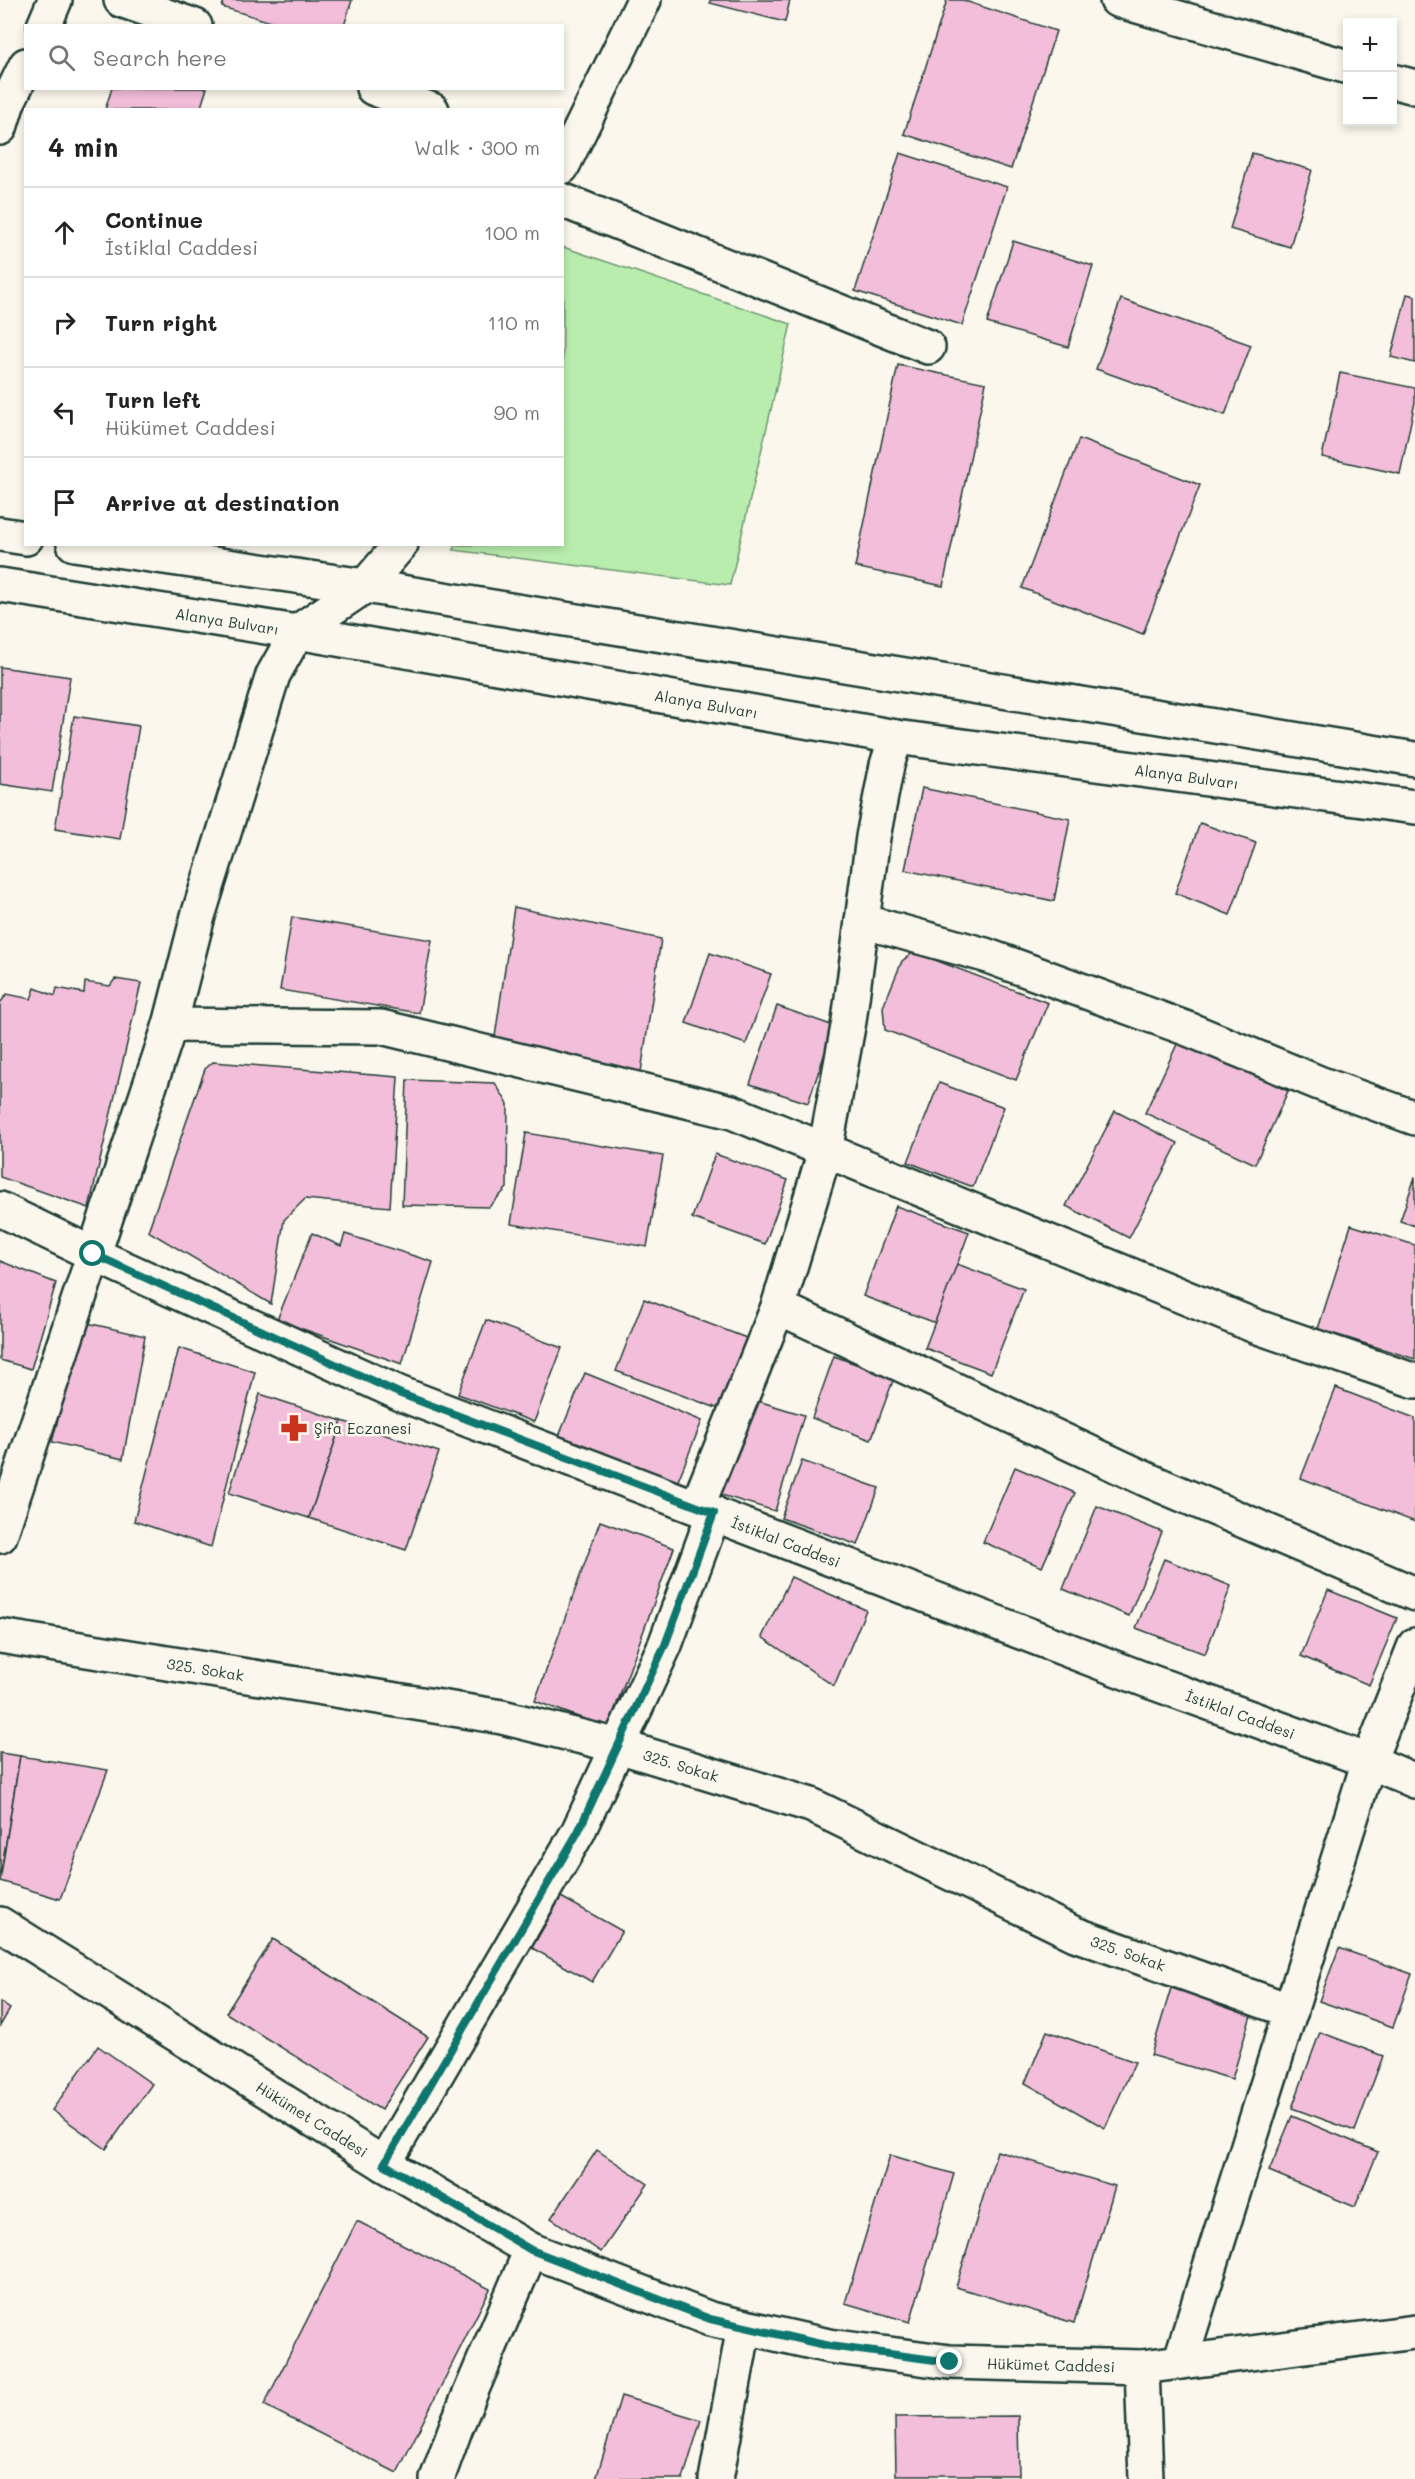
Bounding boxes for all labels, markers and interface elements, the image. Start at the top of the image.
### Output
map controls [1343,18,1397,126]
button: + [1343,18,1397,72]
search box [24,24,564,90]
icon: search [45,41,78,74]
text: Search here [93,43,227,72]
button: − [1343,72,1397,126]
text: 4 min [48,130,118,164]
text: Walk · 300 m [414,134,540,160]
text: Continue [105,205,203,234]
icon: ahead [48,216,81,249]
text: 100 m [484,219,540,245]
text: İstiklal Caddesi [105,234,258,260]
icon: right [48,306,81,339]
text: Turn right [105,308,217,337]
text: 110 m [487,309,540,335]
text: Turn left [105,385,201,414]
icon: left [48,396,81,429]
text: 90 m [494,399,540,425]
text: Hükümet Caddesi [105,414,276,440]
icon: arrive [48,486,81,519]
text: Arrive at destination [105,488,340,517]
street label: Alanya Bulvarı [174,603,280,639]
street label: Alanya Bulvarı [653,685,759,723]
street label: Alanya Bulvarı [1133,759,1240,793]
route start [79,1240,105,1266]
pharmacy icon: Şifa Eczanesi [279,1413,309,1443]
place label: Şifa Eczanesi [314,1418,412,1438]
street label: İstiklal Caddesi [729,1512,843,1572]
street label: 325. Sokak [165,1653,245,1685]
street label: İstiklal Caddesi [1183,1685,1298,1743]
street label: 325. Sokak [641,1744,721,1786]
street label: 325. Sokak [1088,1930,1168,1975]
street label: Hükümet Caddesi [252,2077,372,2161]
route end [936,2348,962,2374]
street label: Hükümet Caddesi [987,2353,1115,2376]

